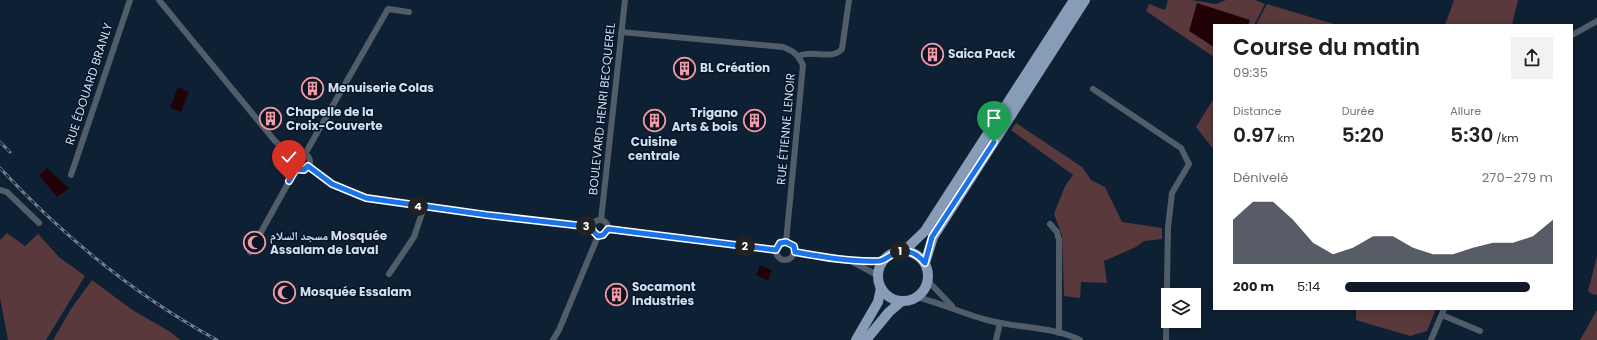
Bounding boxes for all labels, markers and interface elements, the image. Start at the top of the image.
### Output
street label: RUE ÉDOUARD BRANLY [61,21,116,147]
street label: BOULEVARD HENRI BECQUEREL [584,22,619,196]
text: Course du matin [1233,32,1420,63]
button: share [1511,37,1553,79]
building icon: Saica Pack [920,41,946,67]
place label: Saica Pack [948,45,1016,62]
building icon: BL Création [671,55,697,81]
place label: BL Création [700,59,770,76]
text: 09:35 [1233,63,1268,82]
street label: RUE ÉTIENNE LENOIR [772,72,799,186]
building icon: Menuiserie Colas [299,75,325,101]
place label: Menuiserie Colas [328,79,434,96]
pin [977,101,1011,142]
place label: Chapelle de la Croix-Couverte [286,103,383,134]
text: Distance [1233,103,1281,119]
text: Durée [1342,103,1374,119]
text: Allure [1450,103,1481,119]
place label: Trigano Arts & bois [672,104,738,135]
building icon: Chapelle de la Croix-Couverte [258,106,284,132]
building icon: Trigano Arts & bois [741,107,767,133]
icon: arrive [983,107,1005,129]
building icon: Cuisine centrale [641,108,667,134]
text: 0.97 [1233,121,1275,149]
text: 5:20 [1342,121,1384,149]
text: 5:30 [1450,121,1493,149]
text: km [1275,130,1295,146]
text: /km [1493,130,1519,146]
place label: Cuisine centrale [628,133,681,164]
pin [272,140,306,181]
icon: check [278,146,300,168]
text: Dénivelé [1233,168,1288,187]
text: 270–279 m [1482,168,1553,187]
pin: 4 [408,196,428,216]
text: 4 [414,198,422,214]
pin: 3 [576,216,596,236]
text: 3 [583,218,589,234]
place label: مسجد السلام Mosquée Assalam de Laval [270,227,388,258]
mosque icon: مسجد السلام Mosquée Assalam de Laval [242,230,268,256]
pin: 2 [735,236,755,256]
text: 2 [742,238,748,254]
pin: 1 [890,241,910,261]
text: 1 [898,243,902,259]
text: 200 m [1233,277,1274,296]
text: 5:14 [1297,277,1320,296]
place label: Socamont Industries [632,278,696,309]
mosque icon: Mosquée Essalam [272,279,298,305]
building icon: Socamont Industries [603,281,629,307]
place label: Mosquée Essalam [300,283,412,300]
map controls [1161,288,1201,328]
button: layers [1161,288,1201,328]

